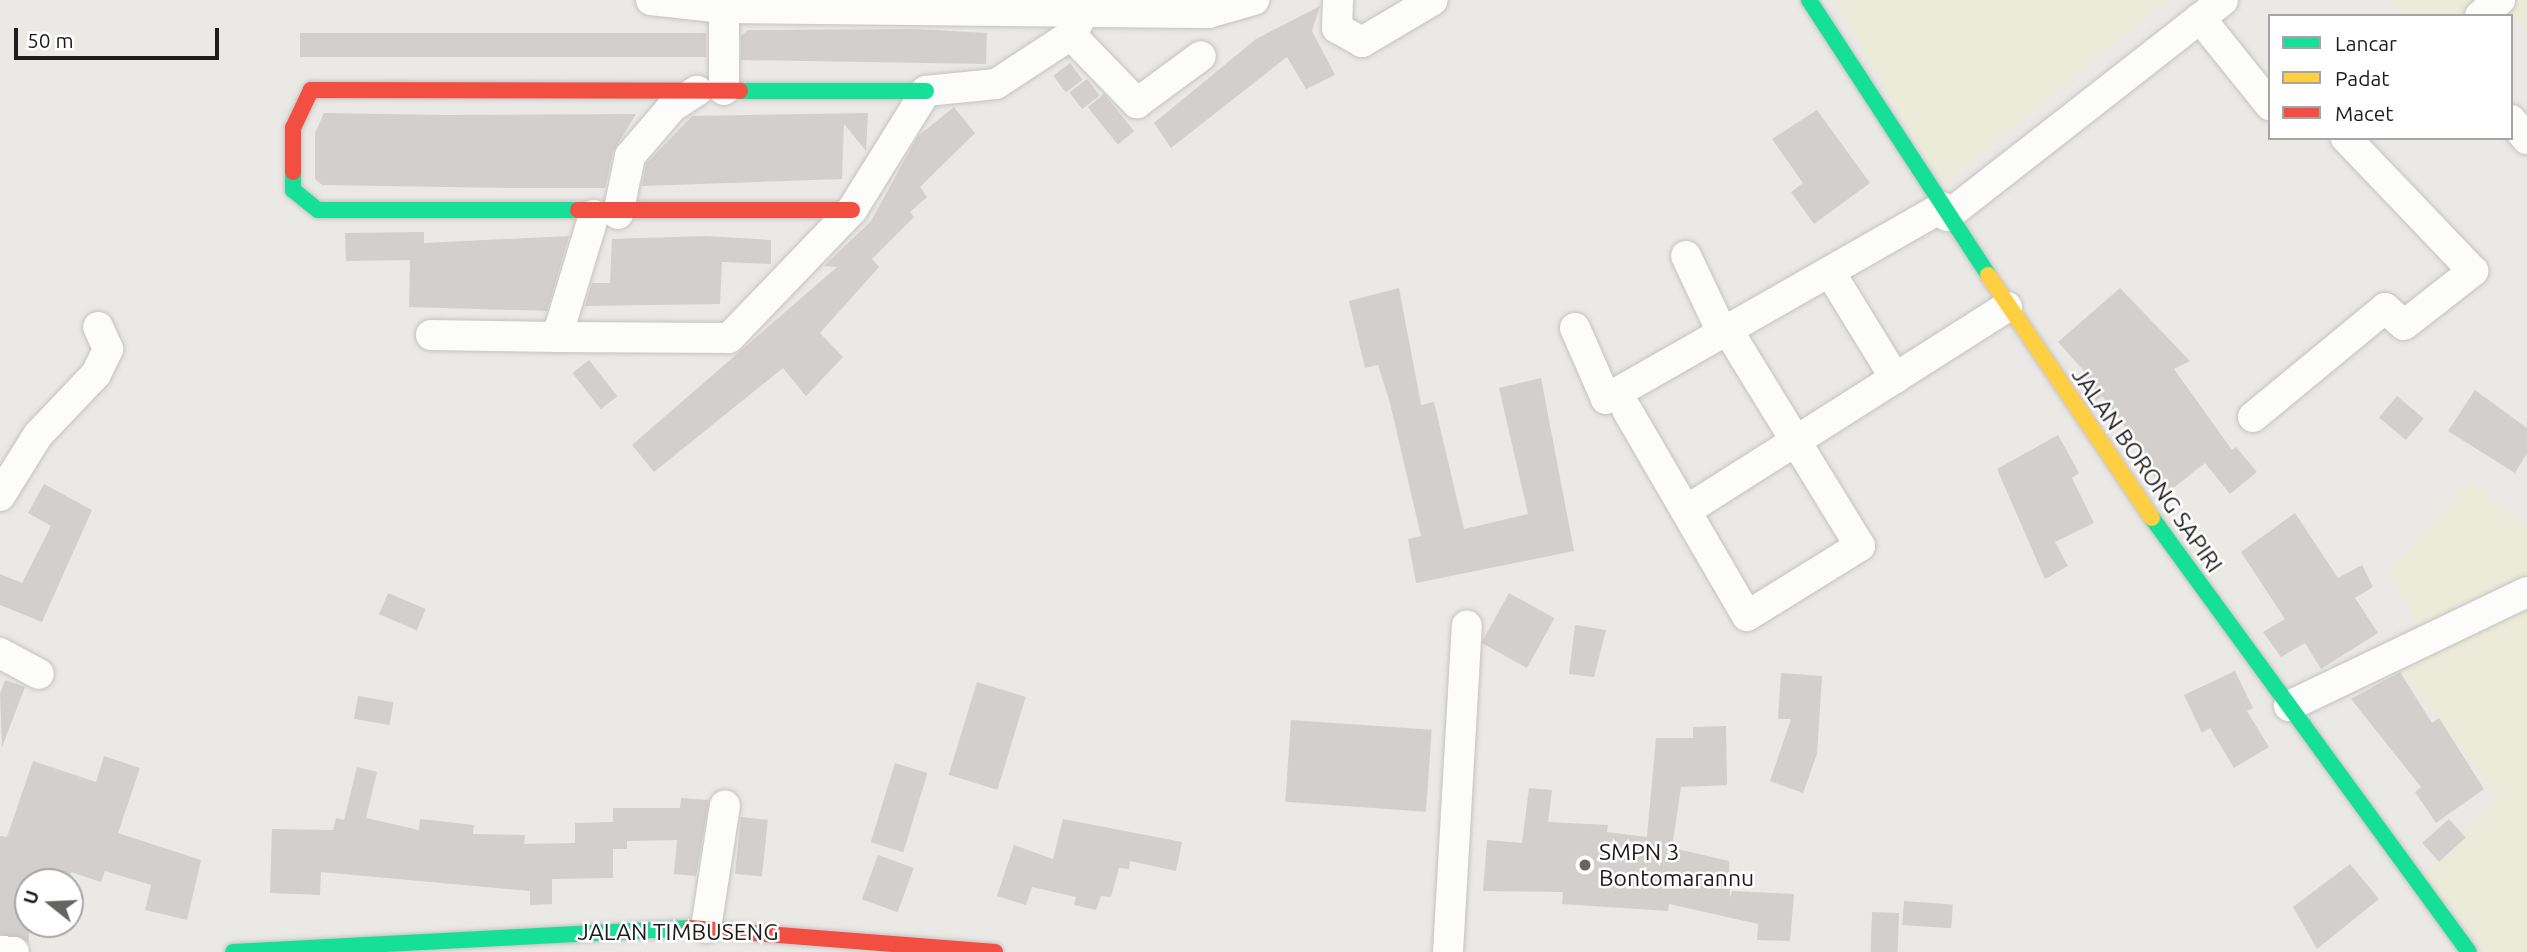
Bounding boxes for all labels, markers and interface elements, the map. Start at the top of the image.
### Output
scale bar [18,14,222,58]
legend [2268,14,2513,140]
text: 50 m [27,28,74,52]
text: Lancar [2335,31,2397,55]
text: Padat [2335,66,2390,90]
text: Macet [2335,101,2394,125]
street label: JALAN BORONG SAPIRI [2066,362,2228,578]
place label: SMPN 3 Bontomarannu [1599,838,1754,892]
marker: SMPN 3 Bontomarannu [1577,857,1593,873]
north arrow [14,868,84,938]
text: U [18,887,43,907]
street label: JALAN TIMBUSENG [578,918,778,946]

